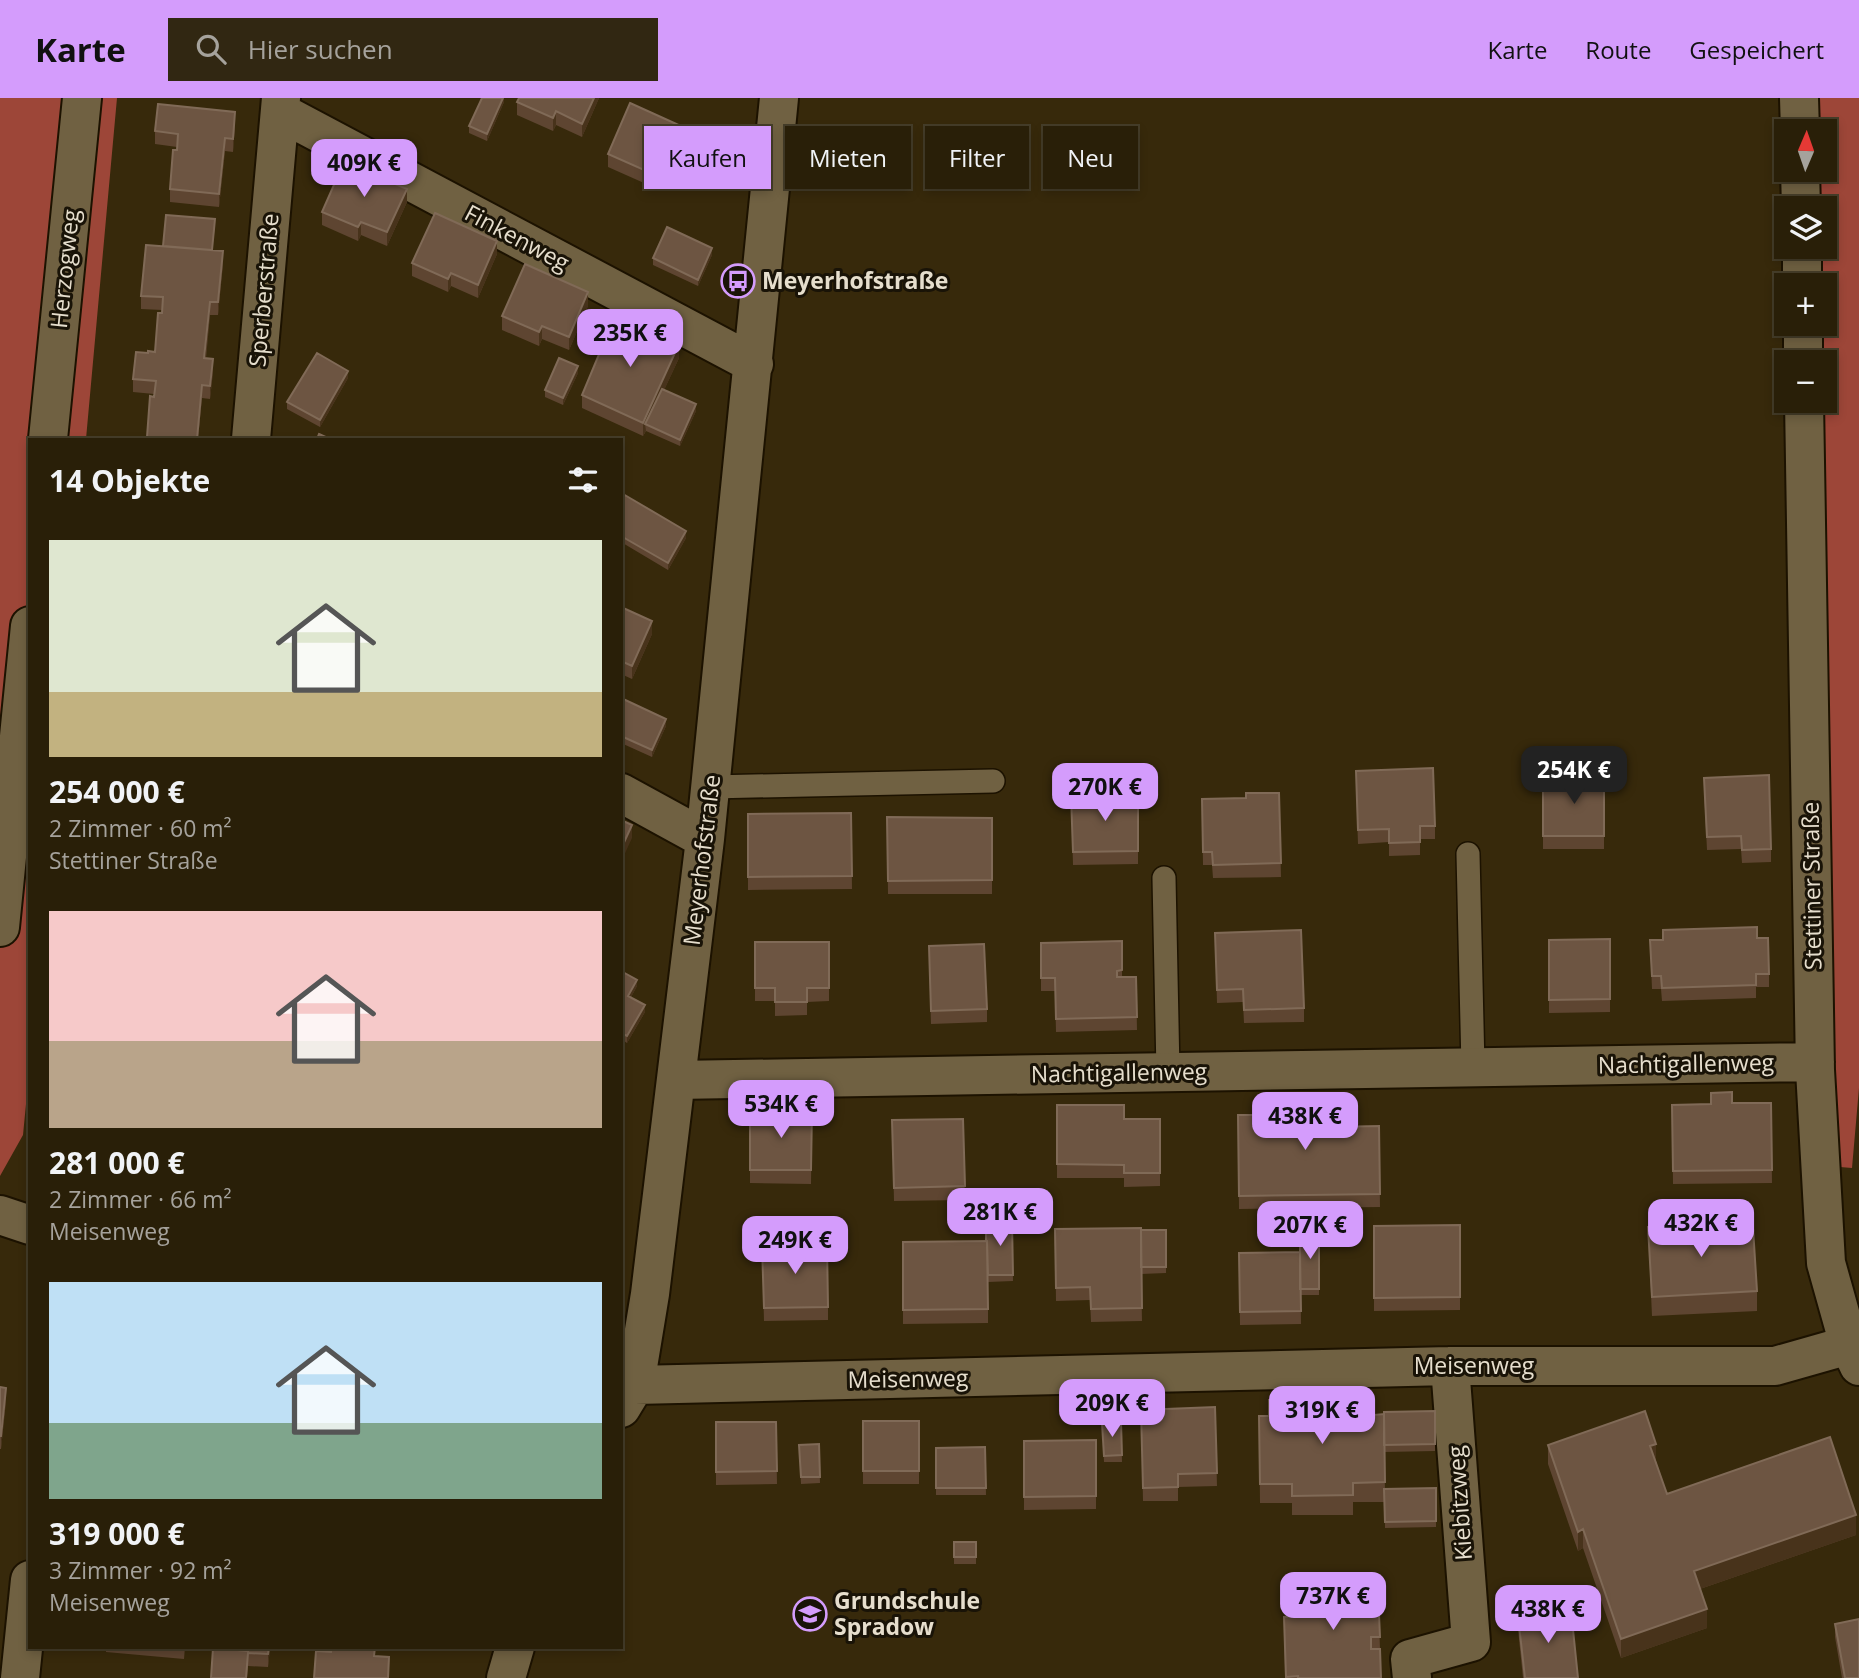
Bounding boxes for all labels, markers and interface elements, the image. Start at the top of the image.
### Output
search box [168,18,658,81]
text: Karte [35,27,126,72]
icon: search [192,30,230,68]
text: Hier suchen [248,31,393,67]
text: Karte [1487,33,1547,66]
text: Route [1585,33,1651,66]
text: Gespeichert [1689,33,1824,66]
north arrow [1774,119,1838,182]
map controls [1774,119,1837,413]
chip: Kaufen [644,126,771,189]
chip: Mieten [785,126,911,189]
chip: Filter [925,126,1029,189]
chip: Neu [1043,126,1138,189]
pin: 409K € [307,140,421,199]
text: 409K € [327,146,401,178]
street label: Finkenweg [460,196,576,278]
button: layers [1774,196,1837,259]
street label: Herzogweg [42,207,86,330]
street label: Sperberstraße [240,212,286,368]
bus stop icon: Meyerhofstraße [719,262,757,300]
place label: Meyerhofstraße [762,264,948,296]
button: + [1774,273,1837,336]
pin: 235K € [573,310,687,369]
text: 235K € [593,316,667,348]
button: − [1774,350,1837,413]
text: 14 Objekte [49,460,210,501]
icon: filters [564,461,602,499]
icon: home [263,585,389,711]
pin: 254K € [1517,746,1631,806]
text: 254K € [1537,753,1611,785]
pin: 270K € [1048,764,1162,823]
text: 270K € [1068,770,1142,802]
text: 254 000 € [49,771,185,812]
street label: Meyerhofstraße [675,773,727,947]
street label: Stettiner Straße [1794,801,1828,971]
text: 2 Zimmer · 60 m² [49,812,232,844]
text: Stettiner Straße [49,844,218,876]
icon: home [263,956,389,1082]
street label: Nachtigallenweg [1598,1045,1775,1081]
street label: Nachtigallenweg [1031,1054,1208,1090]
pin: 534K € [724,1080,838,1140]
text: 534K € [744,1087,818,1119]
pin: 438K € [1248,1093,1362,1152]
text: 438K € [1268,1099,1342,1131]
text: 281 000 € [49,1142,185,1183]
text: 2 Zimmer · 66 m² [49,1183,232,1215]
pin: 281K € [943,1188,1057,1248]
text: 281K € [963,1195,1037,1227]
pin: 432K € [1644,1200,1758,1259]
pin: 207K € [1253,1202,1367,1261]
text: 432K € [1664,1206,1738,1238]
text: 207K € [1273,1208,1347,1240]
text: Meisenweg [49,1215,170,1247]
pin: 249K € [738,1216,852,1276]
text: 249K € [758,1223,832,1255]
icon: home [263,1327,389,1453]
street label: Meisenweg [1414,1349,1535,1381]
street label: Meisenweg [847,1361,969,1395]
pin: 209K € [1055,1380,1169,1439]
text: 209K € [1075,1386,1149,1418]
pin: 319K € [1265,1386,1379,1446]
text: 319K € [1285,1393,1359,1425]
street label: Kiebitzweg [1439,1444,1479,1561]
text: 319 000 € [49,1513,185,1554]
text: 3 Zimmer · 92 m² [49,1554,232,1586]
pin: 737K € [1276,1572,1390,1632]
text: 737K € [1296,1579,1370,1611]
place label: Grundschule Spradow [834,1584,980,1642]
text: Meisenweg [49,1586,170,1618]
pin: 438K € [1491,1586,1605,1645]
text: 438K € [1511,1592,1585,1624]
school or university icon: Grundschule Spradow [791,1595,829,1633]

